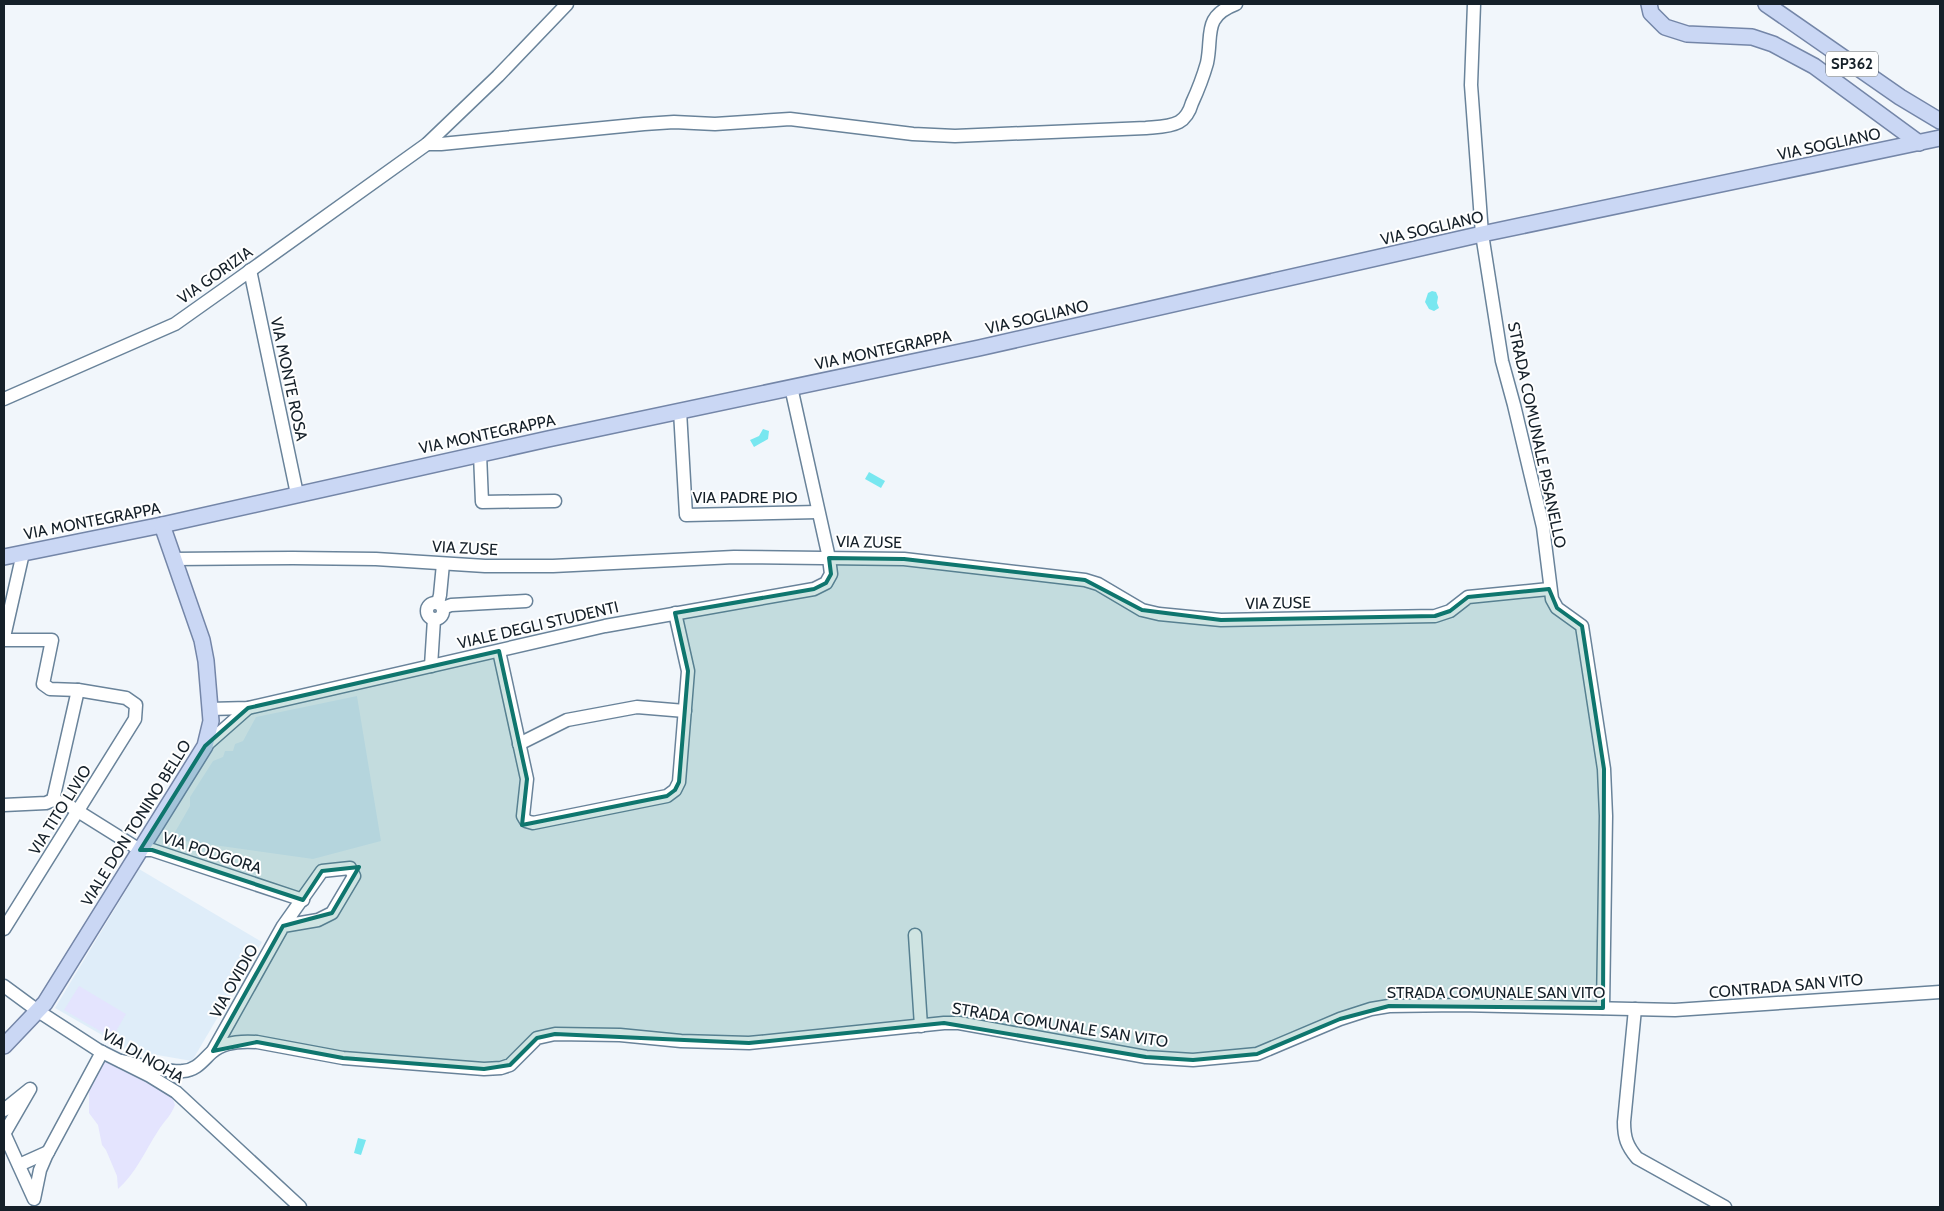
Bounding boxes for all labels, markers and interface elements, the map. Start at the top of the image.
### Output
road number: SP362 [1826,52,1878,76]
street label: VIA SOGLIANO [1776,124,1882,164]
street label: VIA SOGLIANO [1379,207,1485,249]
street label: VIA GORIZIA [174,242,256,308]
street label: VIA SOGLIANO [984,296,1090,338]
street label: VIA MONTE ROSA [267,315,311,443]
street label: STRADA COMUNALE PISANELLO [1504,320,1570,550]
street label: VIA MONTEGRAPPA [813,326,953,374]
street label: VIA MONTEGRAPPA [417,410,557,458]
street label: VIA PADRE PIO [693,488,797,507]
street label: VIA MONTEGRAPPA [22,498,162,544]
street label: VIA ZUSE [836,532,902,552]
street label: VIA ZUSE [432,537,499,559]
street label: VIA ZUSE [1245,593,1311,613]
street label: VIALE DEGLI STUDENTI [456,597,620,653]
street label: VIALE DON TONINO BELLO [77,736,195,910]
street label: VIA TITO LIVIO [25,762,95,858]
street label: VIA PODGORA [160,828,264,878]
street label: VIA OVIDIO [206,941,262,1021]
street label: CONTRADA SAN VITO [1708,970,1864,1002]
street label: STRADA COMUNALE SAN VITO [1387,983,1605,1002]
street label: STRADA COMUNALE SAN VITO [951,999,1169,1051]
street label: VIA DI NOHA [99,1025,187,1087]

